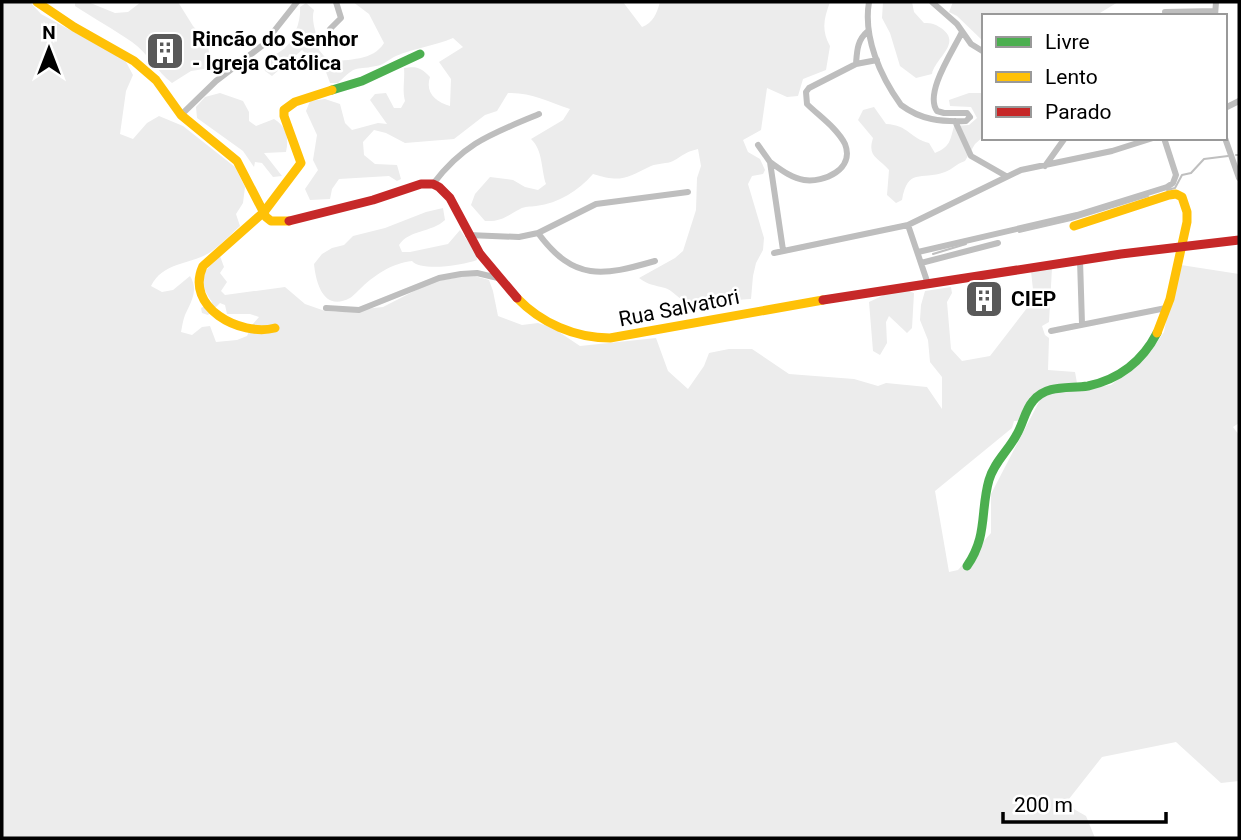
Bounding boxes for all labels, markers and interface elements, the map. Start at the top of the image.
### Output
north arrow [14,14,84,84]
legend [982,14,1227,140]
text: N [42,21,56,44]
place label: Rincão do Senhor - Igreja Católica [192,27,359,75]
building icon: Rincão do Senhor - Igreja Católica [144,30,186,72]
text: Livre [1045,30,1090,54]
text: Lento [1045,65,1098,89]
text: Parado [1045,100,1112,124]
building icon: CIEP [963,278,1005,320]
street label: Rua Salvatori [617,285,741,331]
place label: CIEP [1011,287,1056,311]
scale bar [1003,780,1166,824]
text: 200 m [1014,793,1073,817]

